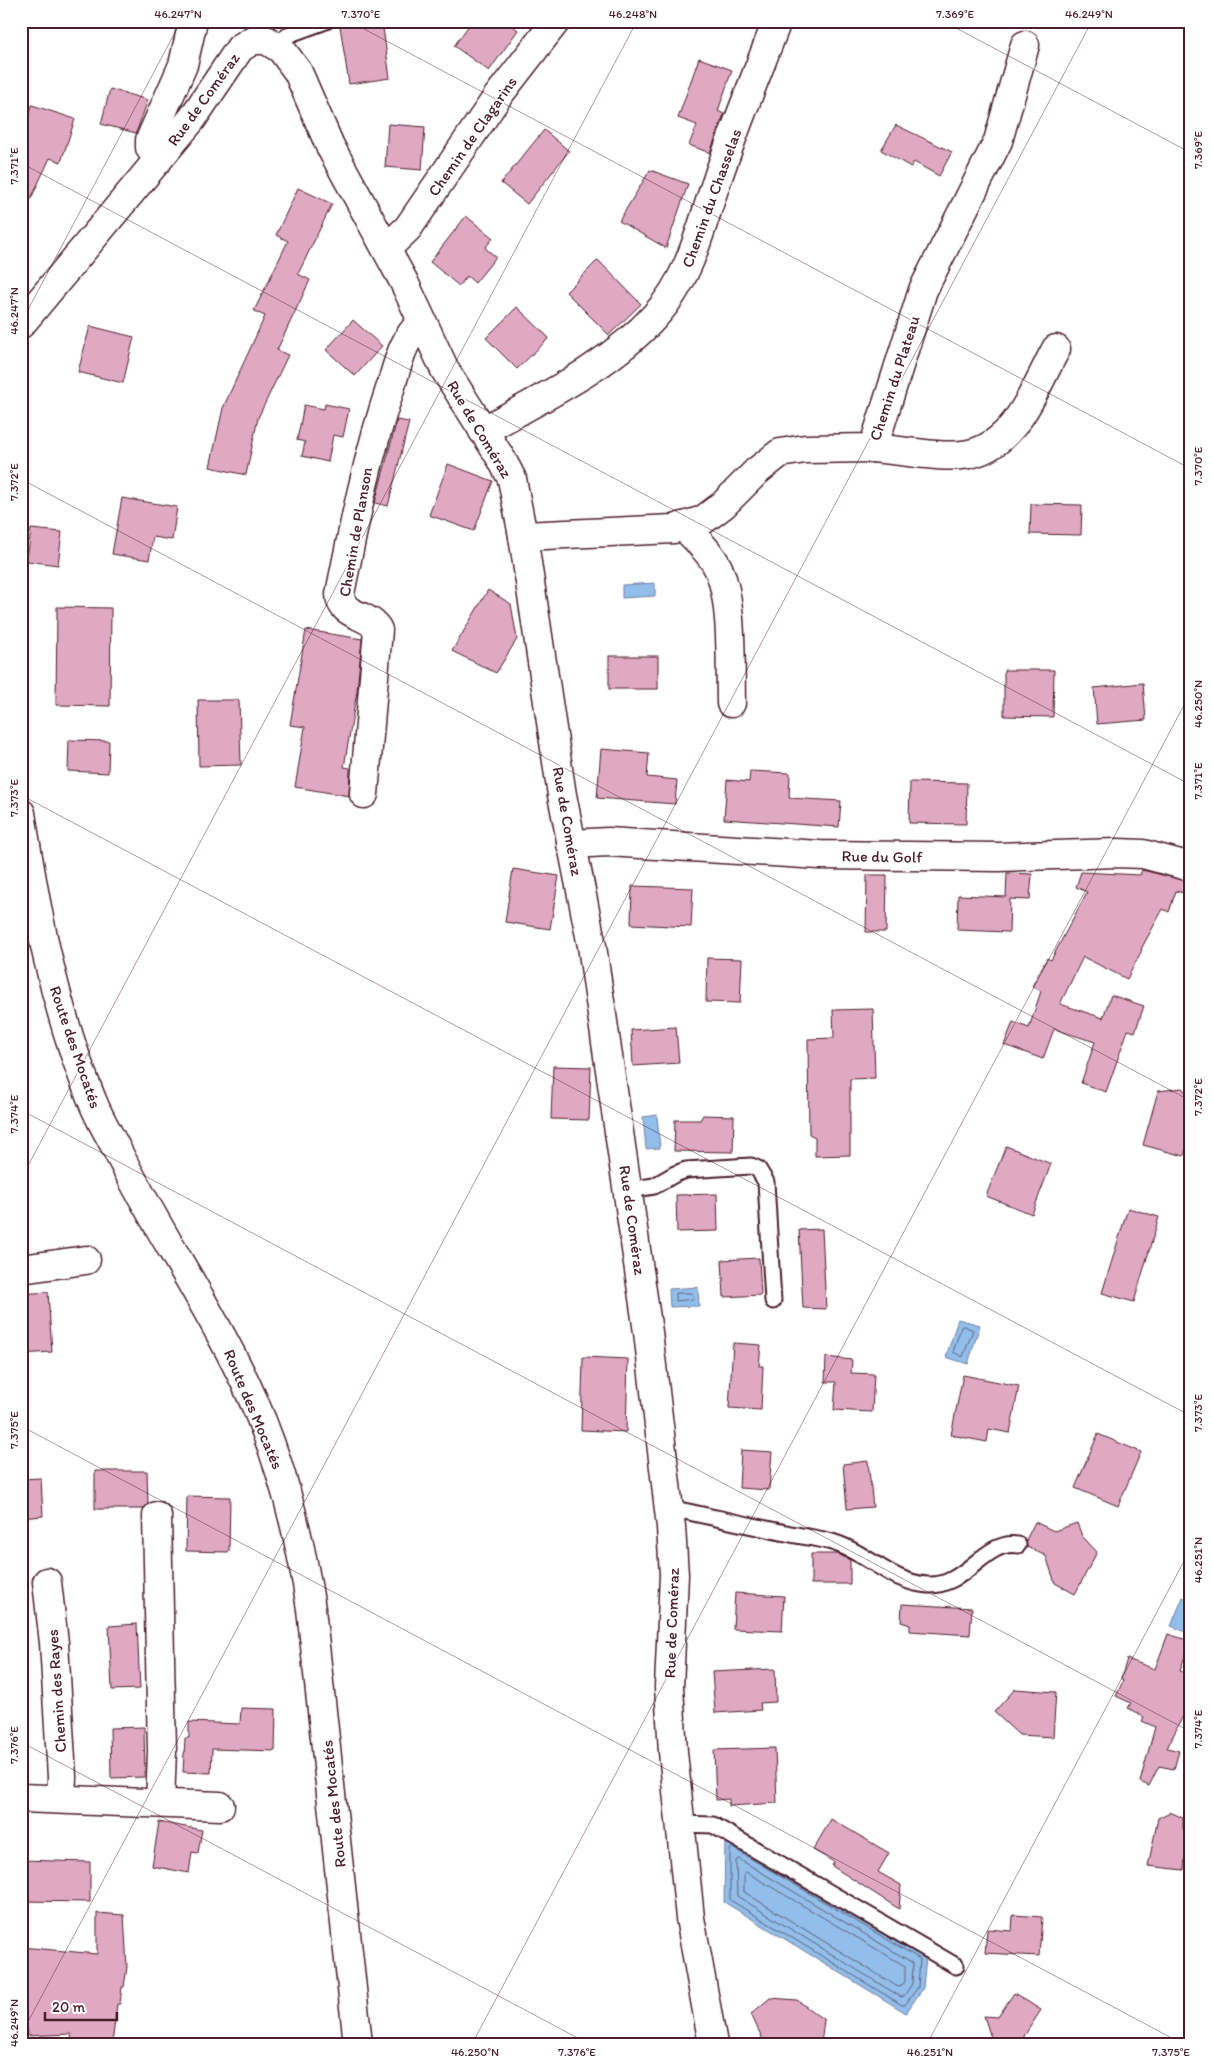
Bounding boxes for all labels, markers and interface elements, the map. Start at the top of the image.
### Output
text: 46.247°N [154,7,202,21]
text: 7.370°E [342,7,381,21]
text: 46.248°N [609,7,657,21]
text: 7.369°E [936,7,974,21]
text: 46.249°N [1065,7,1113,21]
street label: Rue de Coméraz [163,49,244,150]
street label: Chemin de Clagarins [424,73,521,200]
street label: Chemin du Chasselas [678,126,745,270]
text: 7.369°E [1191,131,1205,169]
text: 7.371°E [7,147,21,185]
text: 46.247°N [7,287,21,335]
street label: Chemin du Plateau [865,313,924,443]
street label: Rue de Coméraz [443,377,516,482]
text: 7.370°E [1191,446,1205,485]
text: 7.372°E [7,463,21,501]
street label: Chemin de Planson [335,465,376,598]
text: 46.250°N [1191,680,1205,728]
text: 7.371°E [1191,762,1205,800]
street label: Rue de Coméraz [549,765,587,878]
text: 7.373°E [7,779,21,817]
street label: Rue du Golf [841,846,924,867]
street label: Route des Mocatés [46,983,105,1111]
text: 7.372°E [1191,1078,1205,1116]
text: 7.374°E [7,1094,21,1133]
street label: Rue de Coméraz [615,1164,650,1277]
street label: Route des Mocatés [220,1346,287,1472]
text: 7.373°E [1191,1394,1205,1432]
text: 7.375°E [7,1411,21,1449]
text: 46.251°N [1191,1537,1205,1583]
street label: Rue de Coméraz [660,1567,683,1679]
street label: Chemin des Rayes [43,1629,70,1753]
text: 7.374°E [1191,1709,1205,1748]
text: 7.376°E [7,1726,21,1764]
street label: Route des Mocatés [317,1739,350,1869]
scale bar [45,1990,118,2022]
text: 20 m [52,1998,86,2016]
text: 46.249°N [7,1999,21,2047]
text: 46.250°N [451,2045,499,2059]
text: 7.376°E [558,2045,596,2059]
text: 46.251°N [907,2045,953,2059]
text: 7.375°E [1152,2045,1190,2059]

